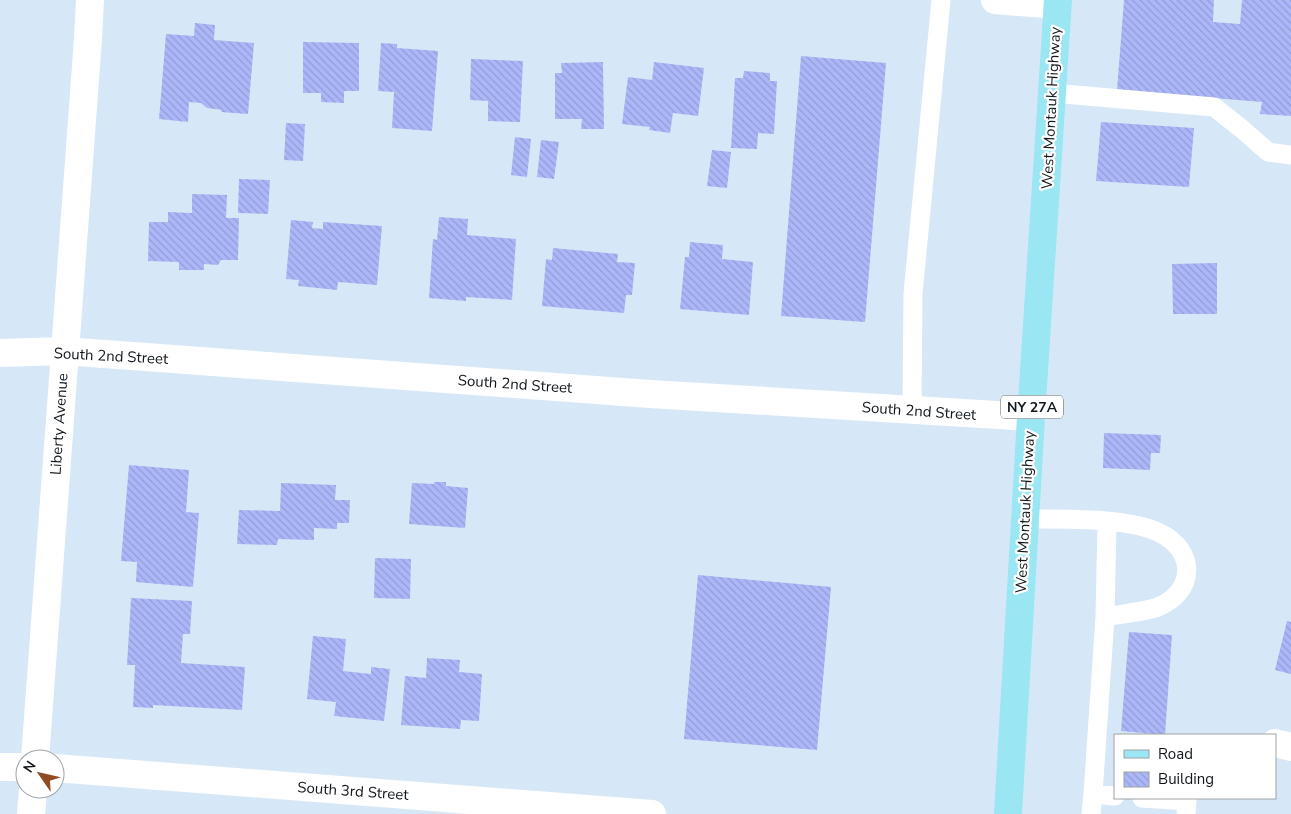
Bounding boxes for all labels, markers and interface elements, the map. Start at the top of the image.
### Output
street label: West Montauk Highway [1037,26,1065,190]
street label: South 2nd Street [53,343,170,369]
street label: South 2nd Street [457,370,574,398]
street label: Liberty Avenue [45,372,73,476]
road number: NY 27A [1001,396,1063,418]
street label: South 2nd Street [861,397,978,425]
street label: West Montauk Highway [1011,430,1039,594]
legend [1114,734,1276,799]
text: Road [1158,744,1193,764]
north arrow [15,749,65,799]
text: N [19,757,40,777]
text: Building [1158,769,1214,789]
street label: South 3rd Street [297,777,410,805]

